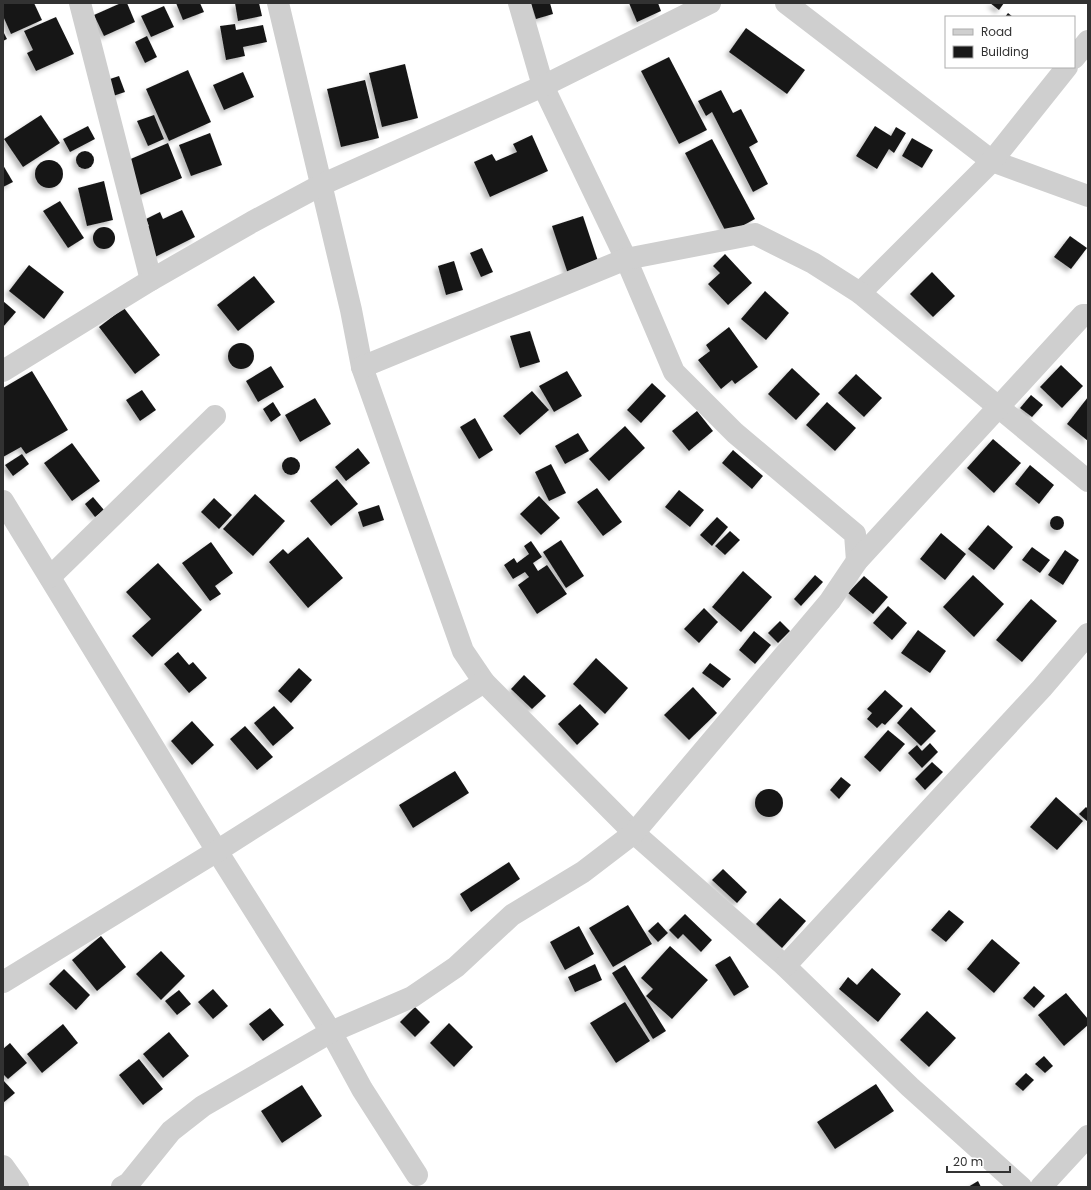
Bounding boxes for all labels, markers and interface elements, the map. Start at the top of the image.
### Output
legend [945,16,1075,68]
text: Road [981,23,1012,40]
text: Building [981,43,1029,60]
scale bar [947,1148,1010,1174]
text: 20 m [953,1153,983,1170]

